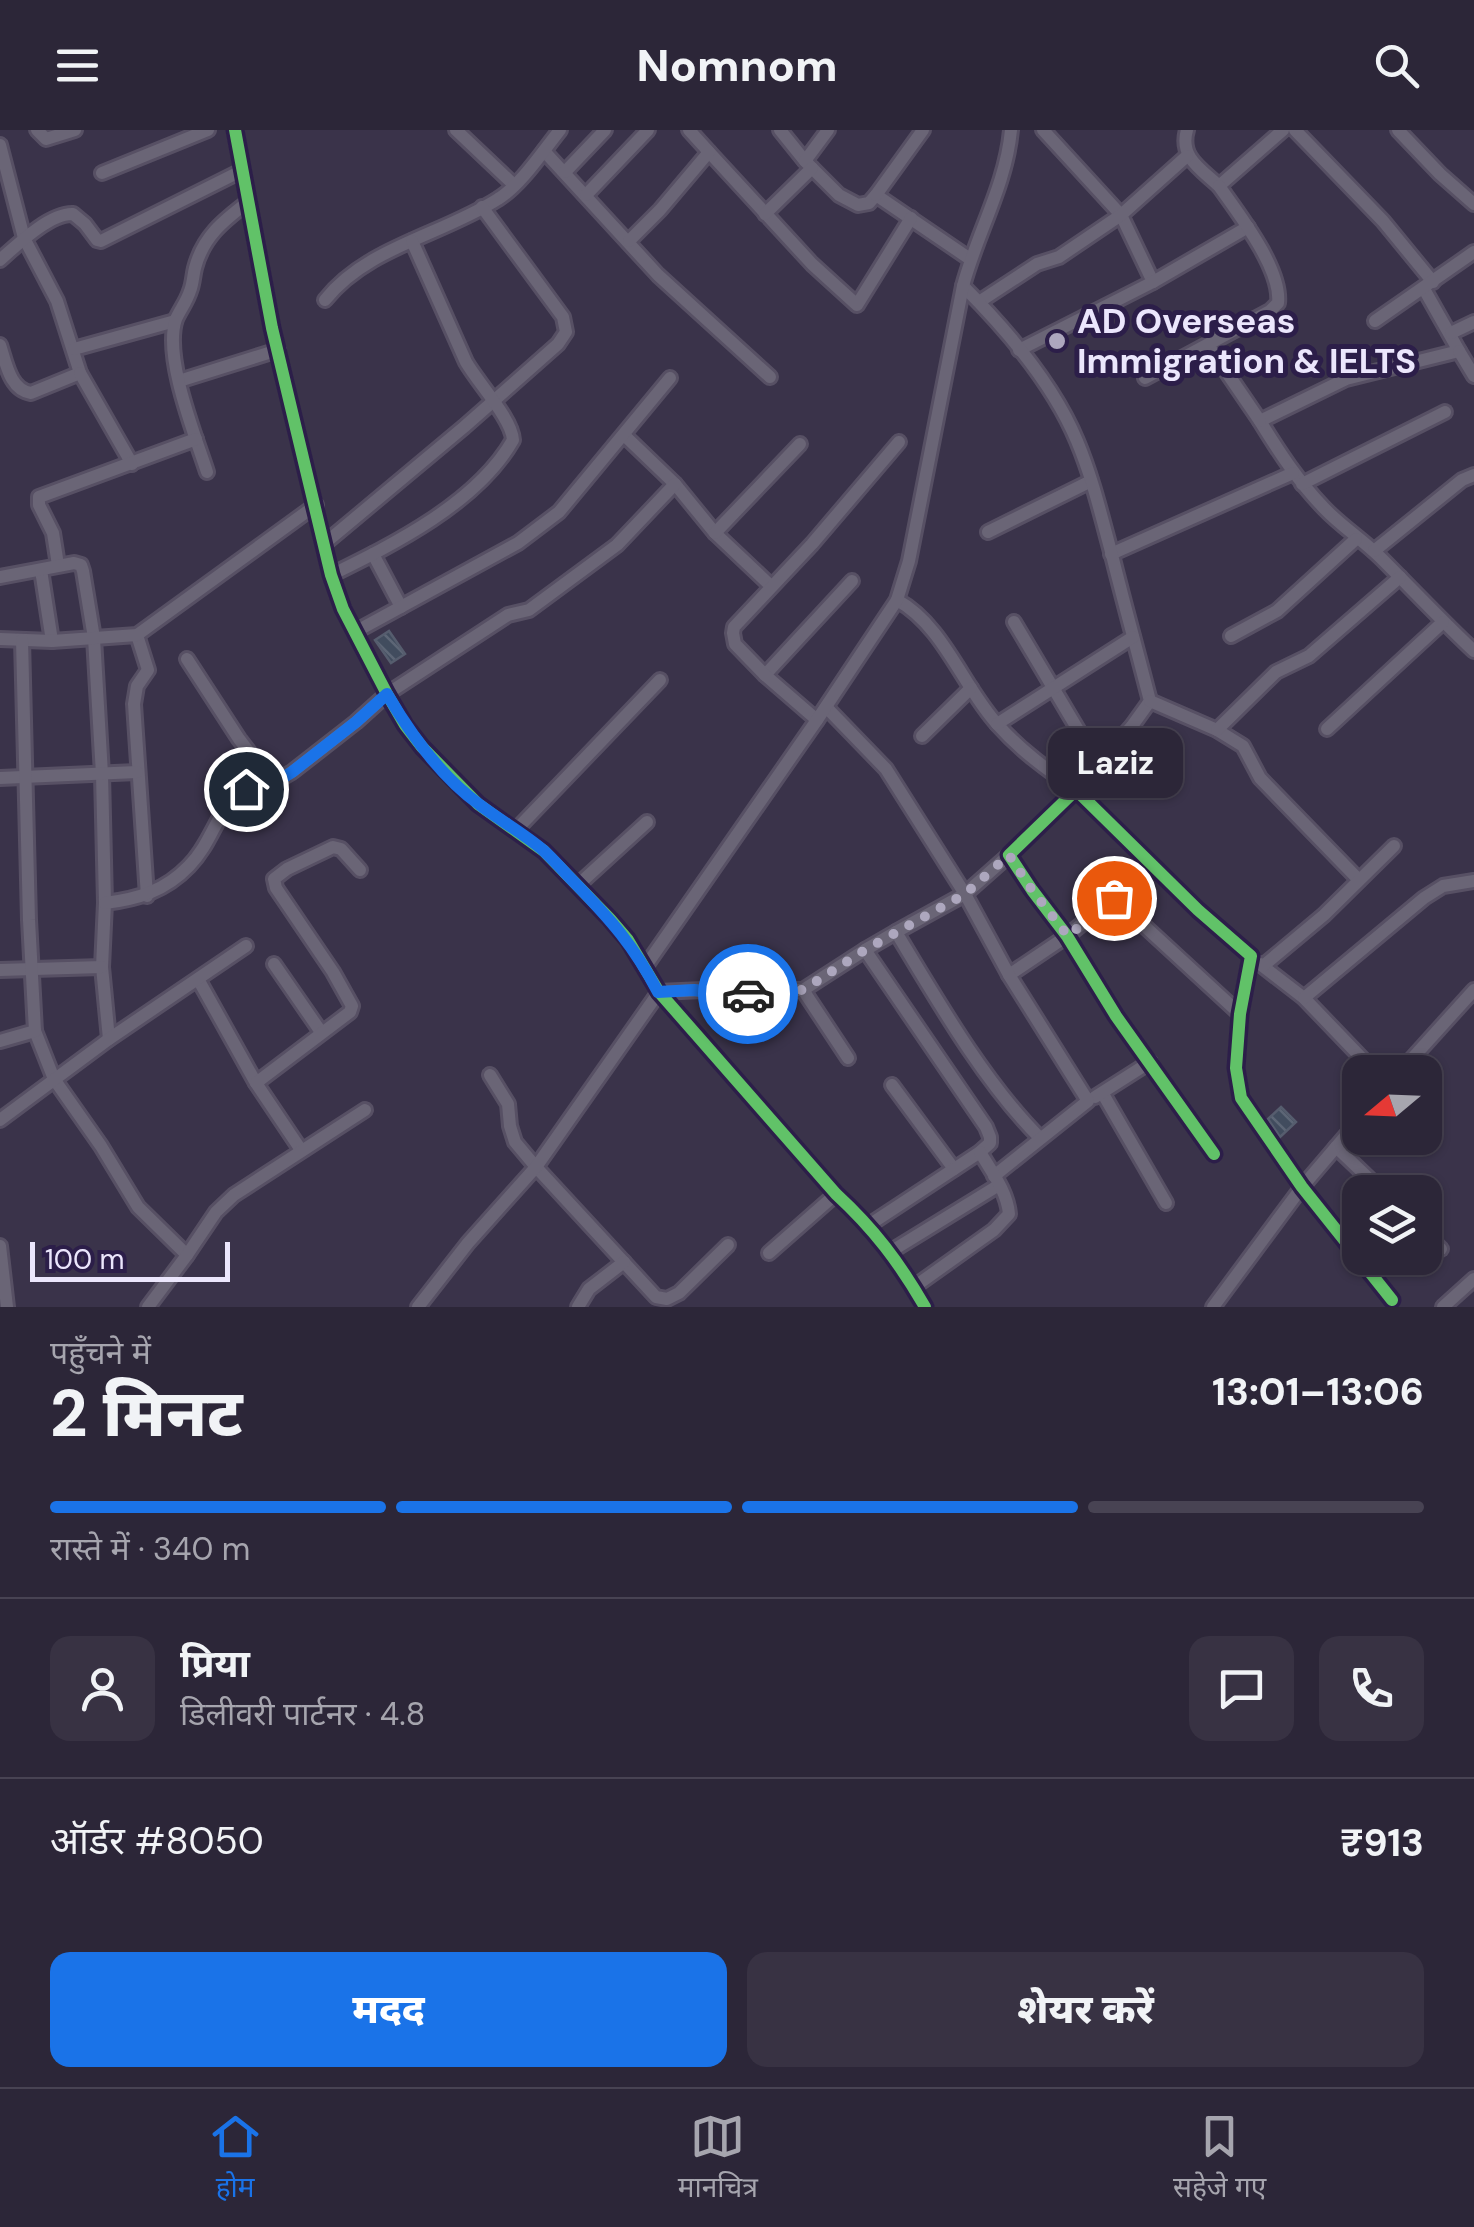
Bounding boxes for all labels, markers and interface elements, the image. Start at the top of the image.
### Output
text: Nomnom [636,36,838,95]
icon: menu [50,38,105,93]
icon: search [1369,38,1424,93]
place label: AD Overseas Immigration & IELTS [1077,298,1416,384]
marker: AD Overseas Immigration & IELTS [1046,330,1068,352]
callout: Laziz [1046,728,1182,798]
text: Laziz [1077,742,1154,784]
pin [204,747,289,832]
icon: home [219,762,274,817]
pin [1072,856,1157,941]
icon: bag [1087,871,1142,926]
courier [698,944,798,1044]
icon: car [721,967,776,1022]
north arrow [1342,1055,1442,1155]
map controls [1342,1055,1442,1275]
button: layers [1342,1175,1442,1275]
scale bar [30,1237,230,1282]
text: 100 m [45,1241,124,1278]
text: पहुँचने में [50,1332,151,1374]
text: 13:01–13:06 [1212,1367,1424,1417]
text: 2 मिनट [50,1372,243,1456]
text: रास्ते में · 340 m [50,1528,250,1570]
button: person [50,1636,155,1741]
button: chat [1189,1636,1294,1741]
button: phone [1319,1636,1424,1741]
text: प्रिया [180,1639,250,1689]
text: डिलीवरी पार्टनर · 4.8 [180,1693,425,1735]
text: ऑर्डर #8050 [50,1816,264,1866]
text: ₹913 [1340,1818,1424,1868]
button: मदद [50,1952,727,2067]
button: शेयर करें [747,1952,1424,2067]
tab: होम [208,2109,263,2208]
tab: मानचित्र [678,2109,758,2208]
tab: सहेजे गए [1173,2109,1266,2208]

